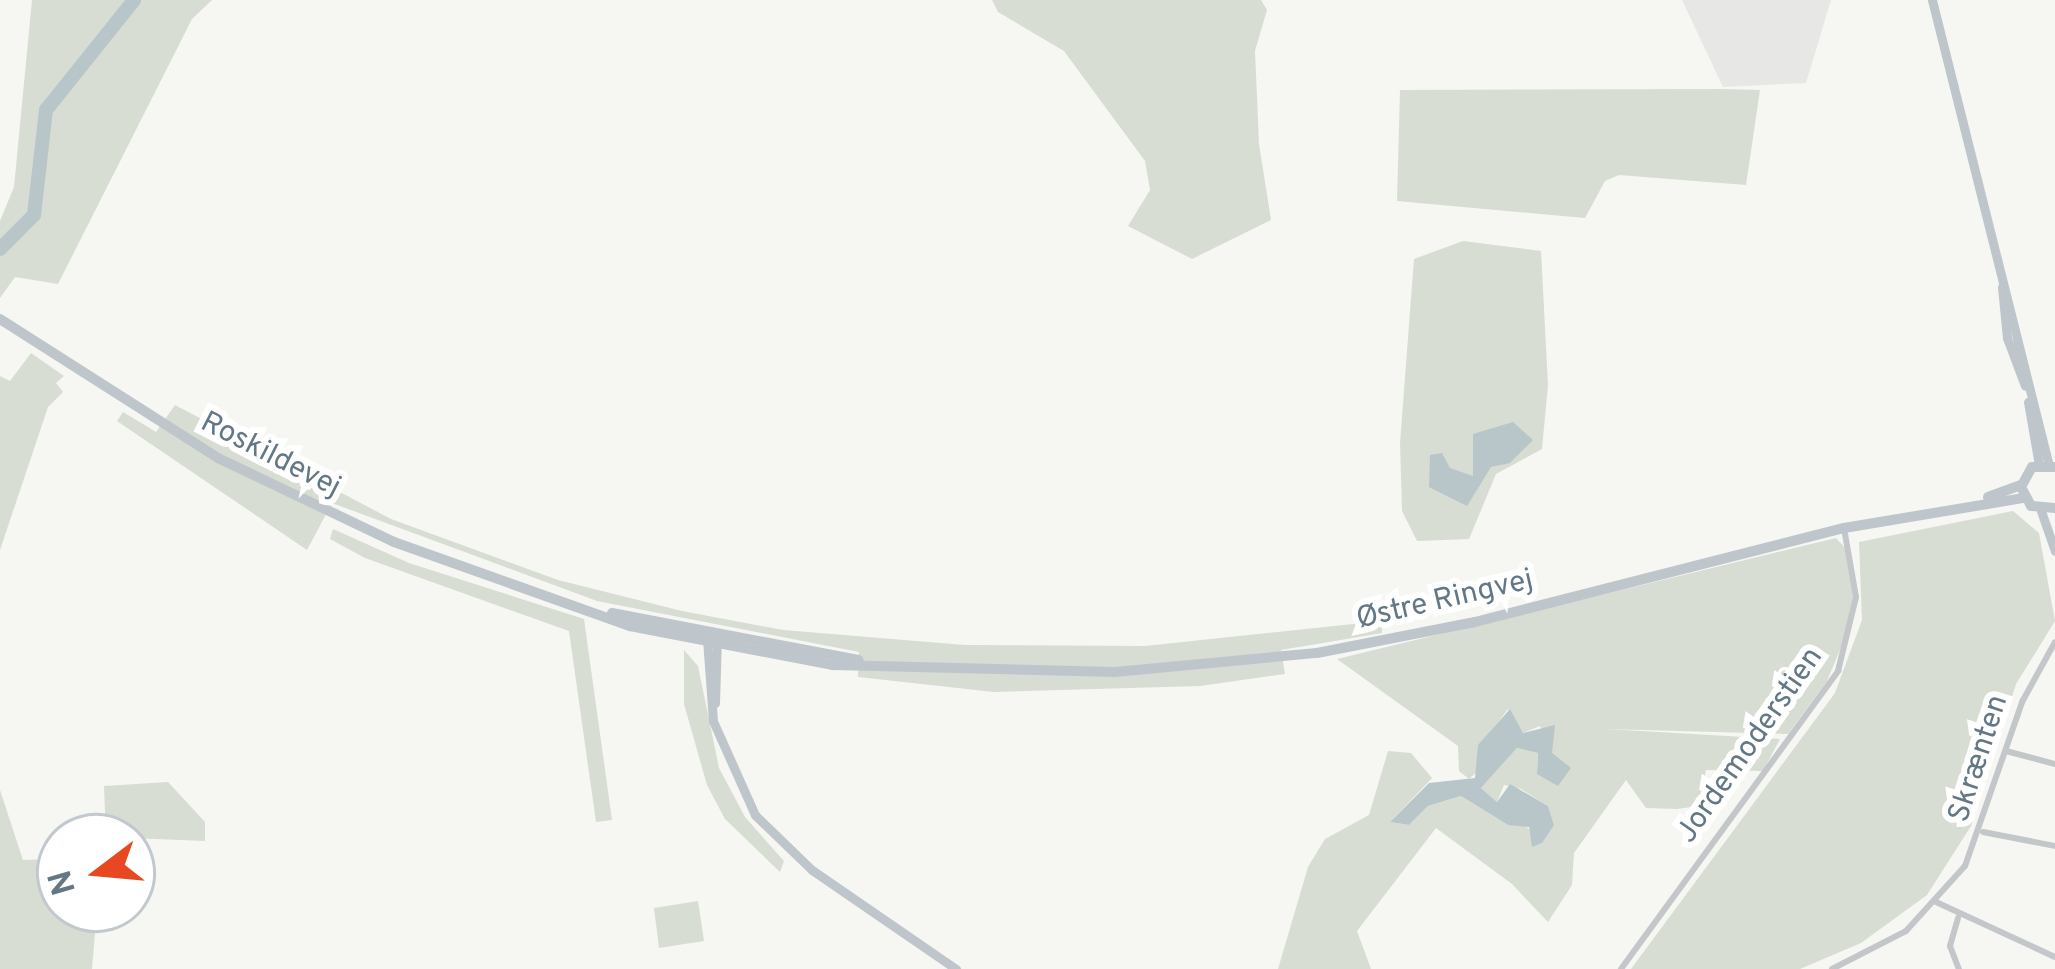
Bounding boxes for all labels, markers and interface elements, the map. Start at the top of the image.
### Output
street label: Roskildevej [194,405,346,507]
street label: Østre Ringvej [1353,563,1537,639]
street label: Jordemoderstien [1670,641,1832,851]
street label: Skrænten [1942,691,2018,827]
north arrow [36,813,156,933]
text: N [41,865,88,899]

